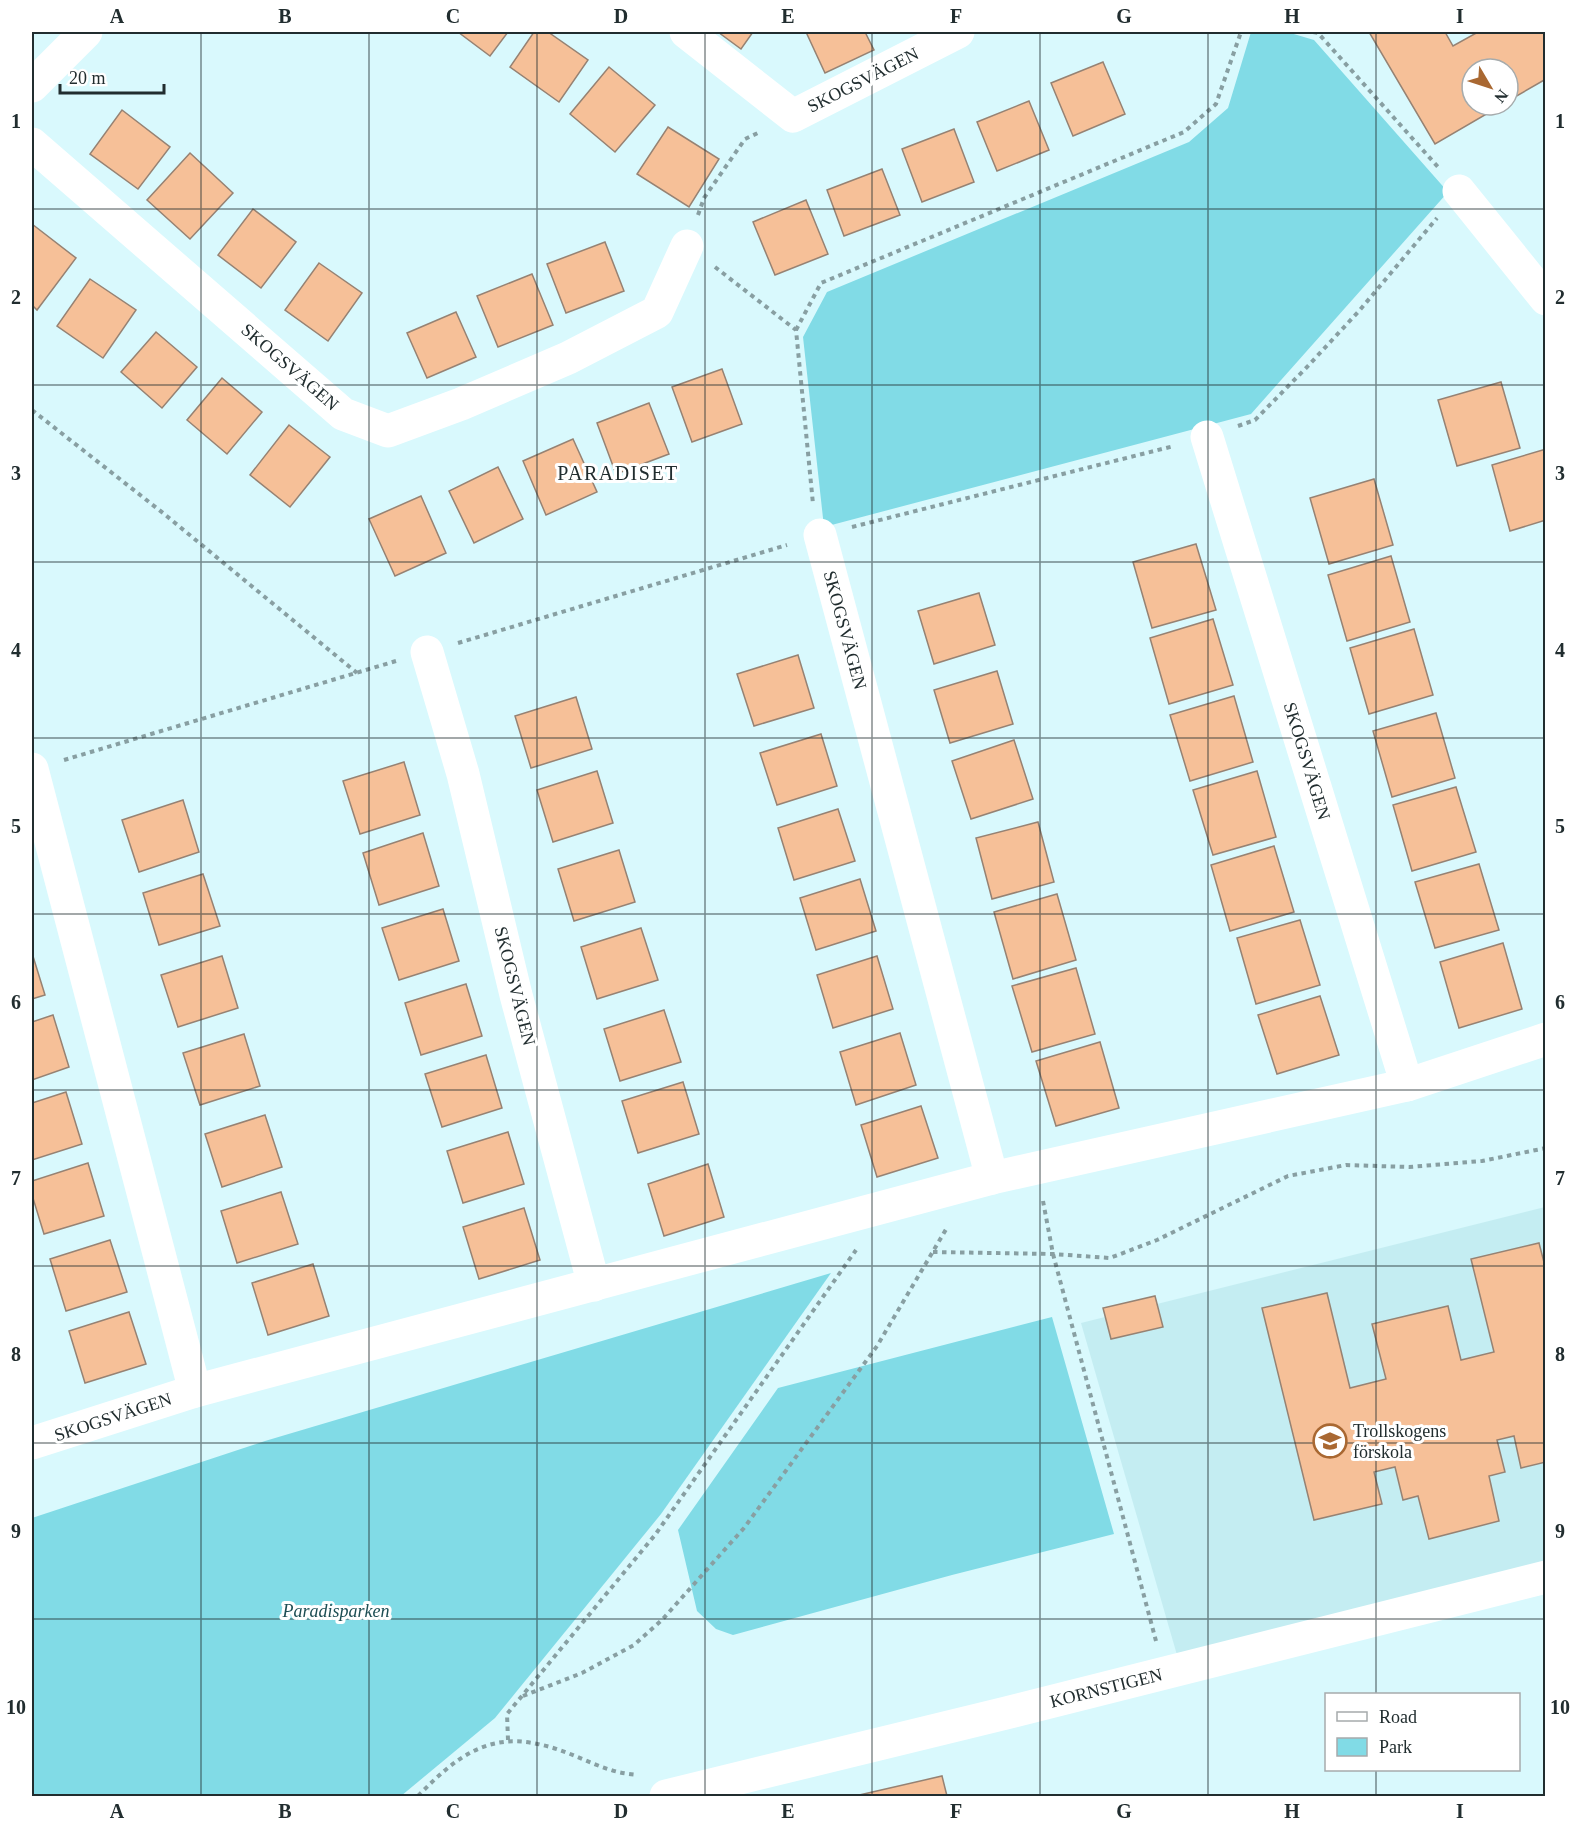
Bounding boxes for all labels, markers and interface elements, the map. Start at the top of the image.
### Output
text: A [110,5,125,27]
text: B [278,5,292,27]
text: C [446,5,460,27]
text: D [614,5,628,27]
text: E [781,5,795,27]
text: F [950,5,962,27]
text: G [1116,5,1132,27]
text: H [1284,5,1300,27]
text: I [1456,5,1464,27]
street label: SKOGSVÄGEN [804,43,922,117]
scale bar [60,57,164,95]
north arrow [1460,57,1520,117]
text: 20 m [69,68,106,88]
text: N [1491,86,1512,106]
text: 1 [11,110,21,132]
text: 1 [1555,110,1565,132]
text: 2 [11,286,21,308]
text: 2 [1555,286,1565,308]
street label: SKOGSVÄGEN [237,319,343,415]
text: 3 [11,462,21,484]
district label: PARADISET [557,462,679,484]
text: 3 [1555,462,1565,484]
street label: SKOGSVÄGEN [820,568,870,692]
text: 4 [11,639,21,661]
text: 4 [1555,639,1565,661]
street label: SKOGSVÄGEN [1280,700,1334,822]
text: 5 [11,815,21,837]
text: 5 [1555,815,1565,837]
street label: SKOGSVÄGEN [491,924,539,1048]
text: 6 [11,991,21,1013]
text: 6 [1555,991,1565,1013]
text: 7 [11,1167,21,1189]
text: 7 [1555,1167,1565,1189]
text: 8 [11,1343,21,1365]
text: 8 [1555,1343,1565,1365]
street label: SKOGSVÄGEN [52,1389,174,1445]
place label: Trollskogens förskola [1353,1421,1446,1462]
school or university icon: Trollskogens förskola [1312,1423,1348,1459]
text: 9 [11,1520,21,1542]
text: 9 [1555,1520,1565,1542]
park label: Paradisparken [282,1601,390,1621]
street label: KORNSTIGEN [1048,1664,1164,1712]
legend [1325,1693,1520,1771]
text: 10 [6,1696,26,1718]
text: 10 [1550,1696,1570,1718]
text: Road [1379,1707,1417,1727]
text: Park [1379,1737,1412,1757]
text: A [110,1800,125,1822]
text: B [278,1800,292,1822]
text: C [446,1800,460,1822]
text: D [614,1800,628,1822]
text: E [781,1800,795,1822]
text: F [950,1800,962,1822]
text: G [1116,1800,1132,1822]
text: H [1284,1800,1300,1822]
text: I [1456,1800,1464,1822]

